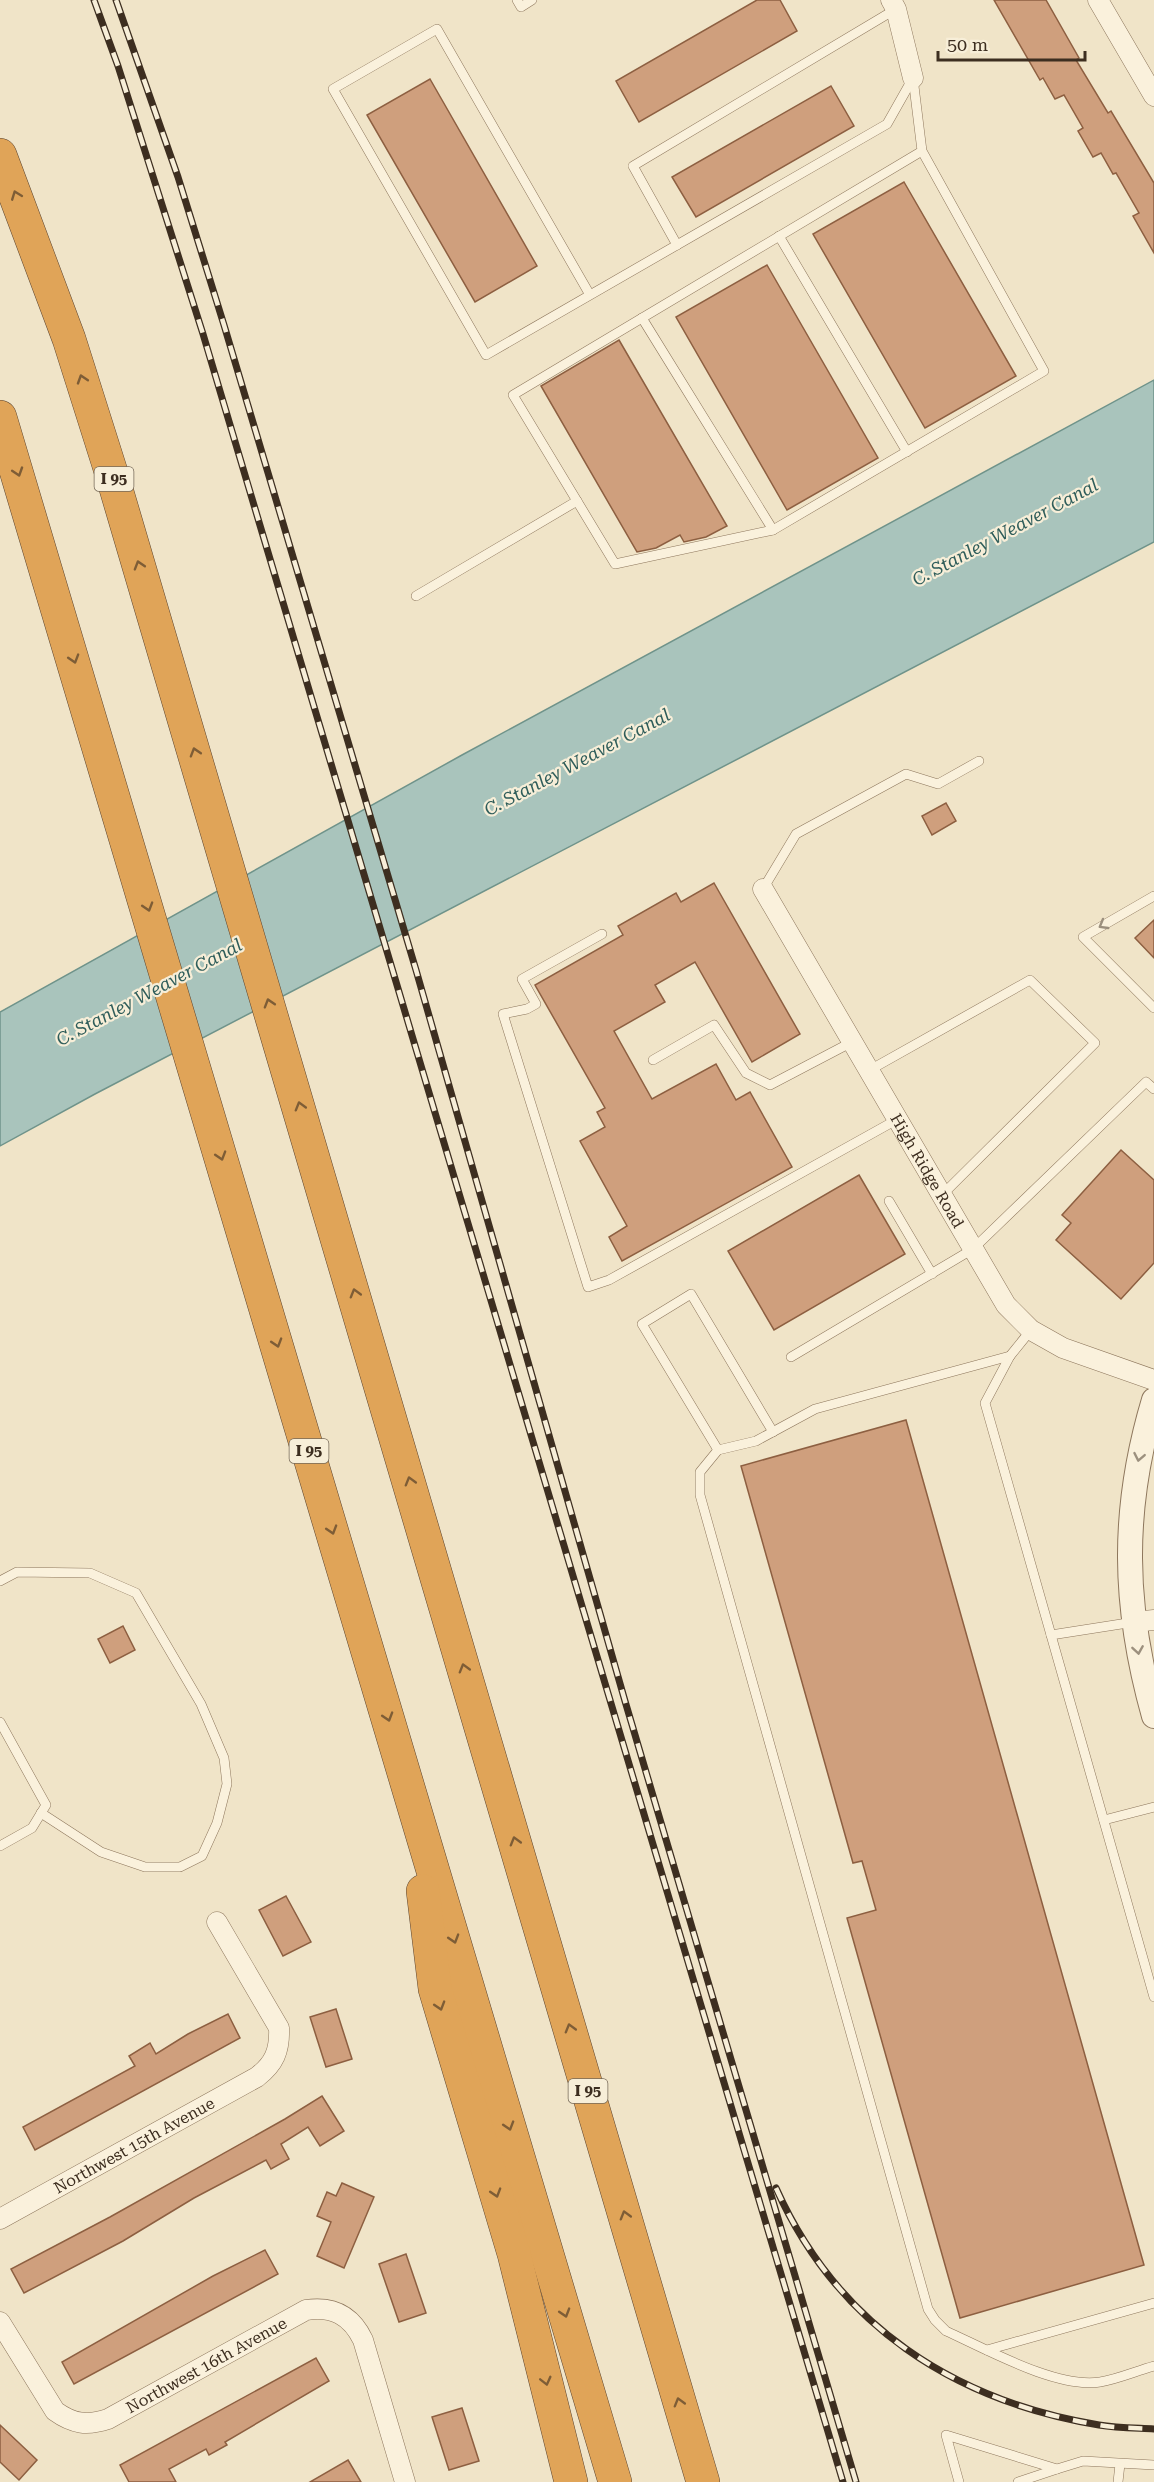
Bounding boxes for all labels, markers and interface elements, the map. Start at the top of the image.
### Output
scale bar [938,24,1085,62]
text: 50 m [947,34,988,55]
one-way arrow [11,191,23,202]
one-way arrow [77,374,90,385]
one-way arrow [11,466,23,477]
road number: I 95 [94,467,134,491]
water label: C. Stanley Weaver Canal [908,474,1102,590]
one-way arrow [134,560,146,571]
one-way arrow [67,653,79,664]
water label: C. Stanley Weaver Canal [480,704,674,820]
one-way arrow [190,747,202,758]
one-way arrow [141,902,153,912]
one-way arrow [1099,918,1109,929]
water label: C. Stanley Weaver Canal [52,934,246,1050]
one-way arrow [264,998,276,1009]
one-way arrow [295,1101,307,1112]
street label: High Ridge Road [887,1110,968,1231]
one-way arrow [214,1150,226,1161]
one-way arrow [350,1289,362,1299]
one-way arrow [270,1337,282,1348]
road number: I 95 [290,1439,328,1463]
one-way arrow [1133,1451,1146,1461]
one-way arrow [405,1476,417,1486]
one-way arrow [325,1524,337,1535]
one-way arrow [1132,1646,1144,1655]
one-way arrow [459,1663,471,1674]
one-way arrow [381,1711,393,1722]
one-way arrow [510,1836,522,1847]
one-way arrow [447,1933,459,1944]
one-way arrow [433,2000,445,2011]
one-way arrow [565,2023,577,2034]
road number: I 95 [568,2079,608,2103]
street label: Northwest 15th Avenue [50,2093,218,2197]
one-way arrow [502,2120,514,2131]
one-way arrow [489,2187,501,2198]
one-way arrow [620,2210,632,2221]
one-way arrow [558,2307,570,2318]
street label: Northwest 16th Avenue [123,2313,290,2417]
one-way arrow [539,2376,552,2386]
one-way arrow [674,2397,687,2407]

